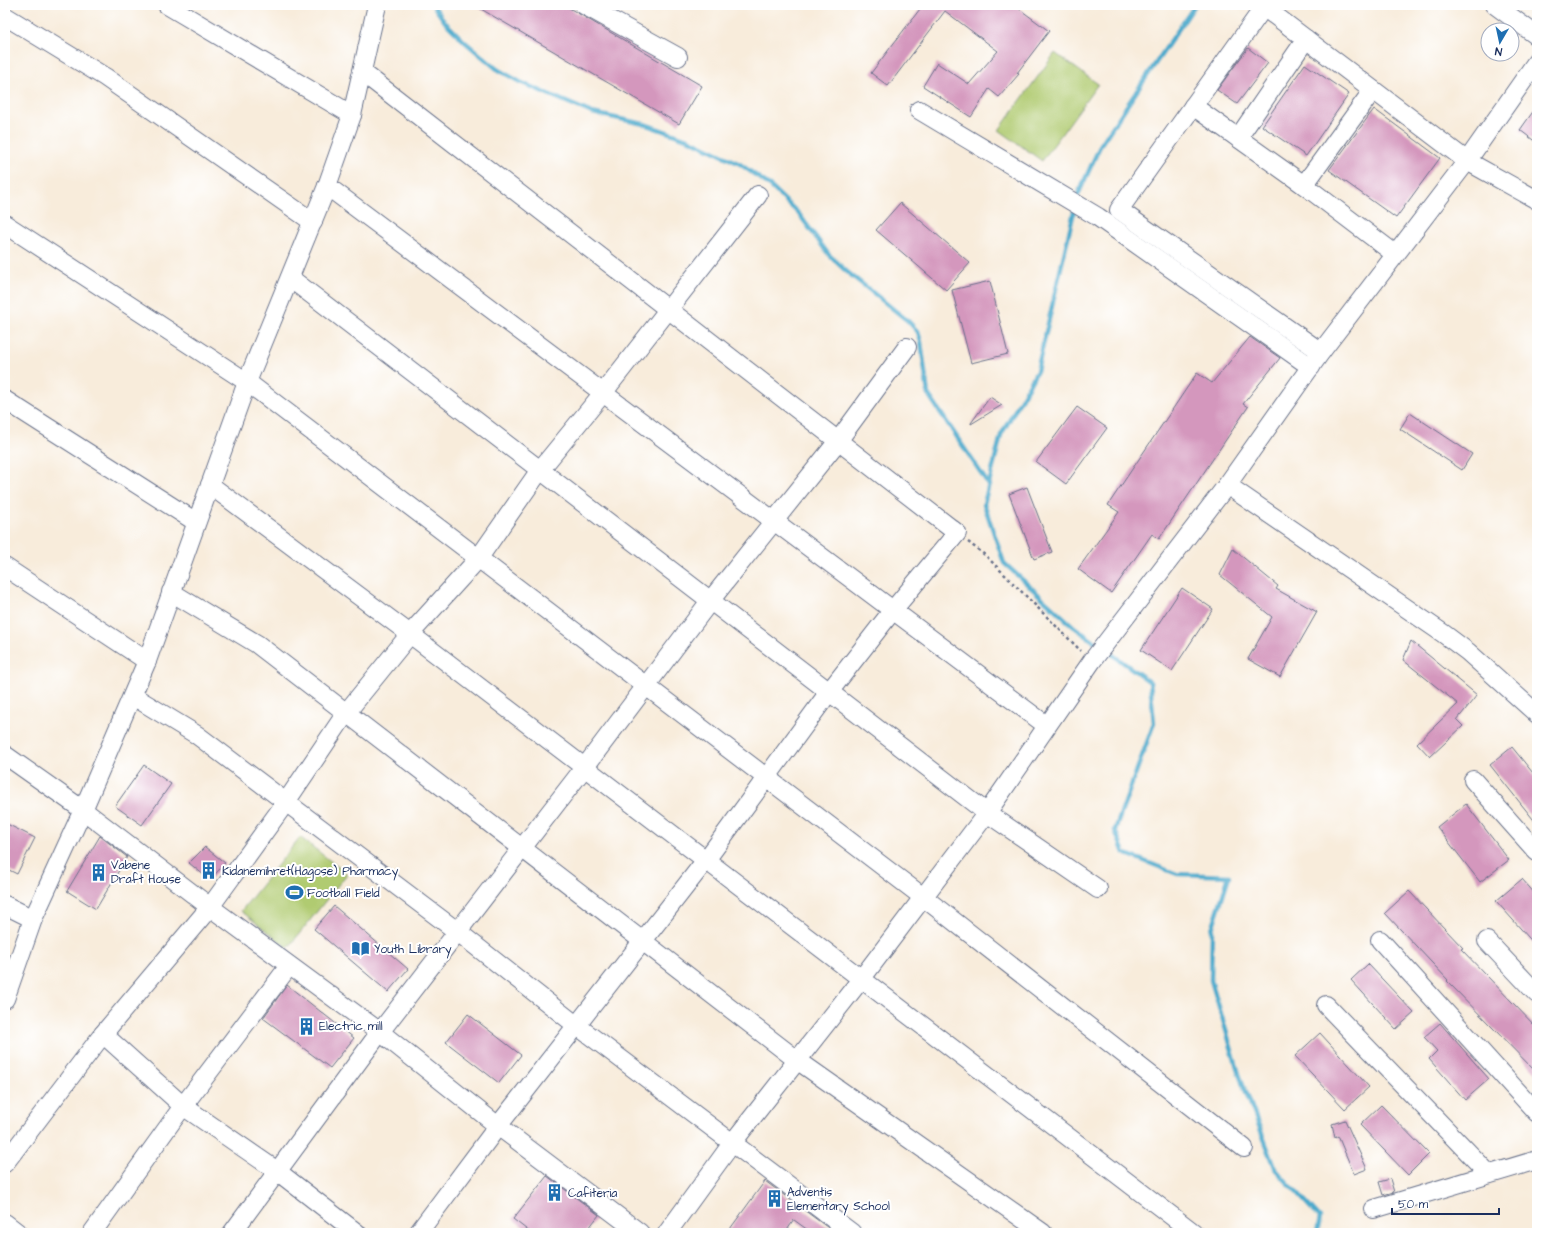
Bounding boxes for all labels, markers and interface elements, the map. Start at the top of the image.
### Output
north arrow [1480,22,1520,62]
text: N [1494,43,1503,59]
place label: Vabene Draft House [111,857,181,888]
building icon: Kidanemihret(Hagose) Pharmacy [199,861,219,881]
building icon: Vabene Draft House [88,862,108,882]
place label: Kidanemihret(Hagose) Pharmacy [222,863,399,881]
sports icon: Football Field [284,883,304,903]
place label: Football Field [307,885,380,902]
library icon: Youth Library [351,939,371,959]
place label: Youth Library [374,941,452,959]
building icon: Electric mill [296,1016,316,1036]
place label: Electric mill [319,1018,383,1035]
building icon: Cafiteria [545,1183,565,1203]
place label: Adventis Elementary School [787,1184,890,1216]
place label: Cafiteria [568,1185,617,1202]
building icon: Adventis Elementary School [764,1189,784,1209]
scale bar [1392,1190,1499,1216]
text: 50 m [1398,1196,1429,1213]

